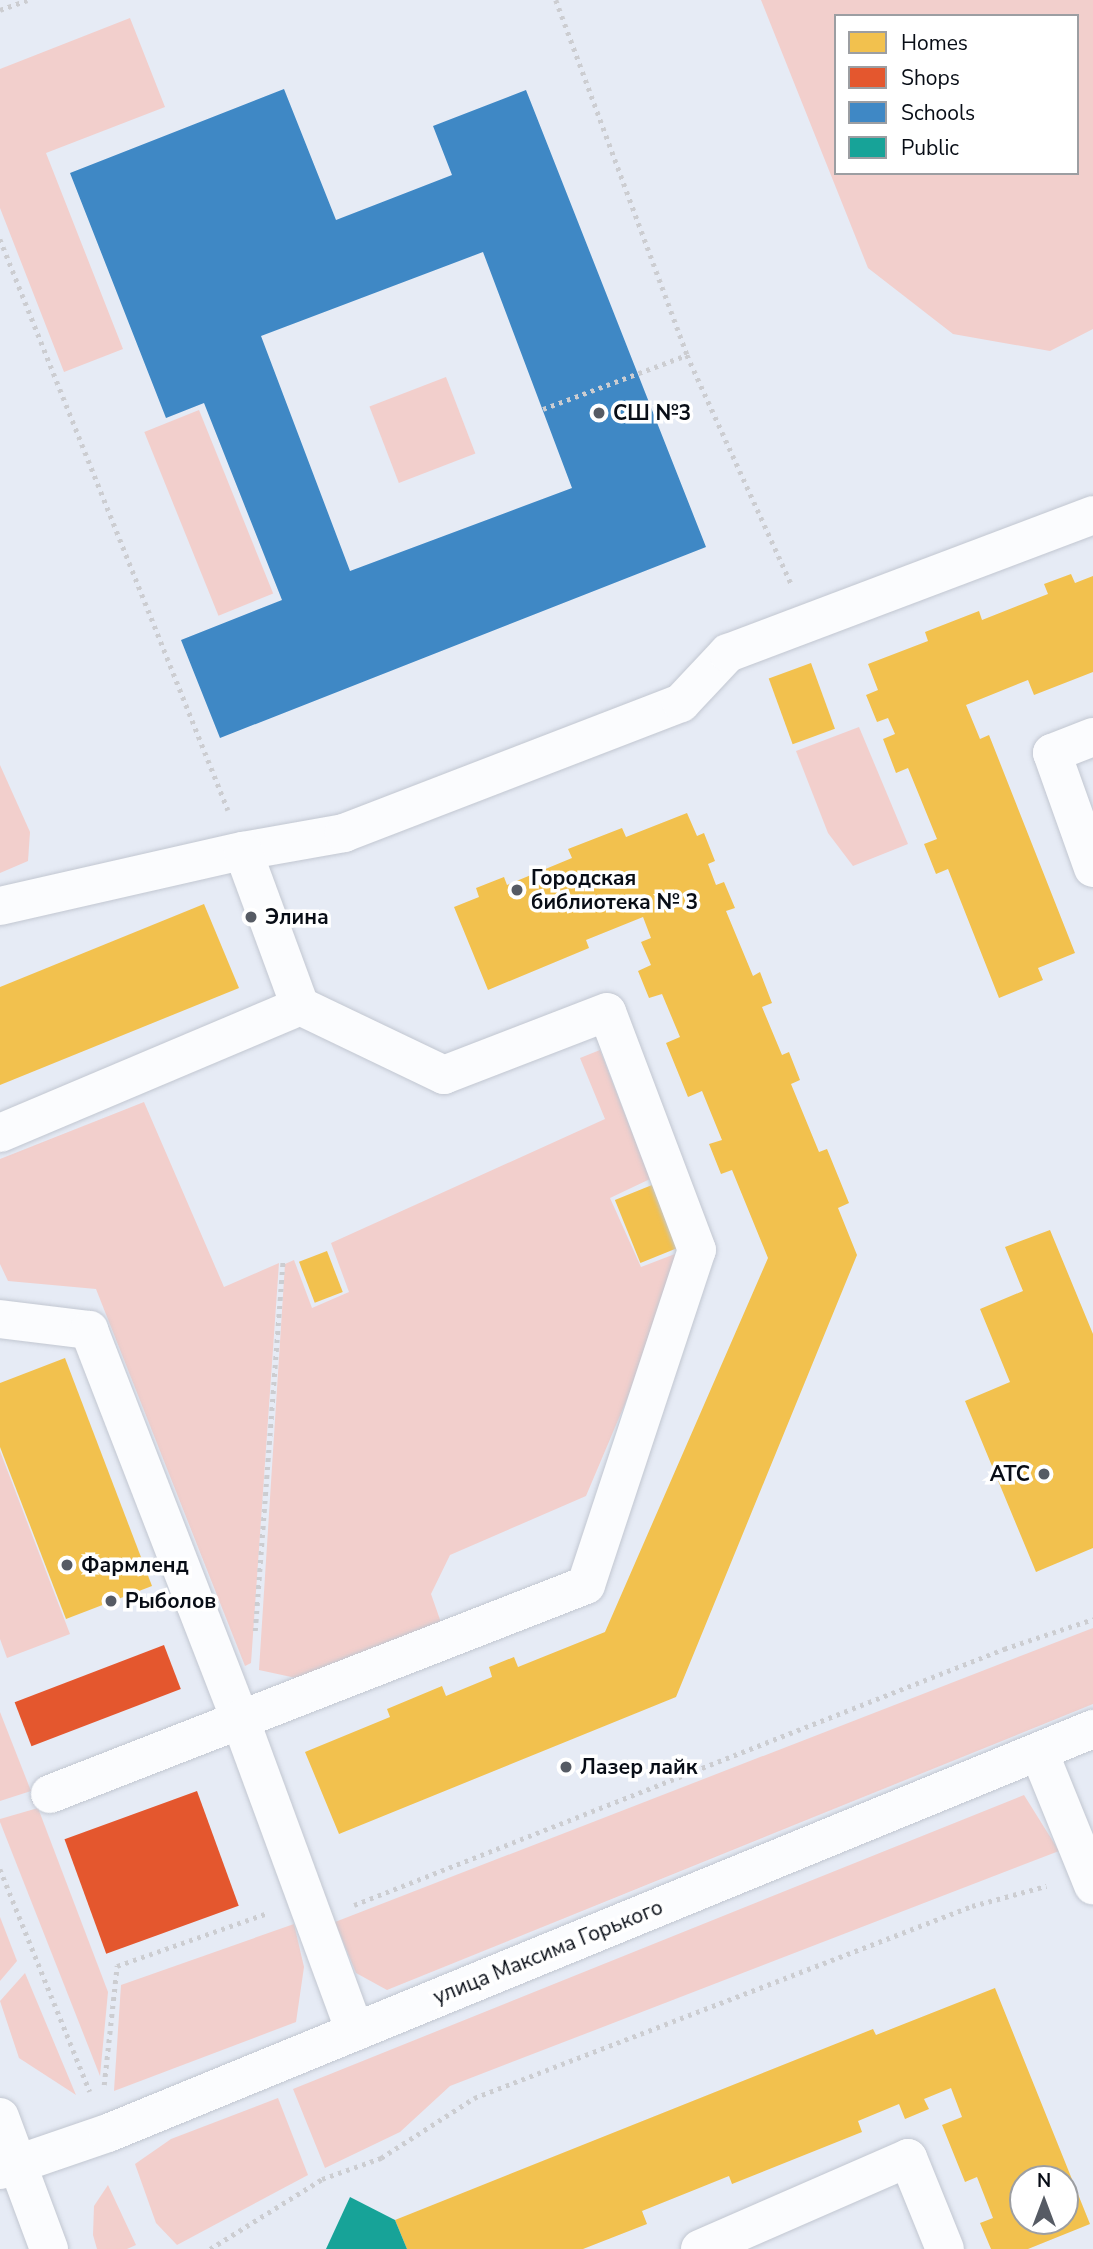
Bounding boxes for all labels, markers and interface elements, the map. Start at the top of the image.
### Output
legend [834,14,1079,175]
text: Homes [901,29,968,57]
text: Shops [901,64,960,92]
text: Schools [901,99,975,127]
text: Public [901,134,959,162]
place label: СШ №3 [613,400,691,426]
marker: СШ №3 [591,405,607,421]
place label: Городская библиотека № 3 [531,865,698,915]
marker: Городская библиотека № 3 [509,882,525,898]
place label: Элина [265,904,329,930]
marker: Элина [243,909,259,925]
place label: АТС [990,1461,1030,1487]
marker: АТС [1036,1466,1052,1482]
place label: Фармленд [81,1552,189,1578]
marker: Фармленд [59,1557,75,1573]
place label: Рыболов [125,1588,216,1614]
marker: Рыболов [103,1593,119,1609]
place label: Лазер лайк [580,1754,697,1780]
marker: Лазер лайк [558,1759,574,1775]
street label: улица Максима Горького [429,1894,667,2010]
north arrow [1009,2165,1079,2235]
text: N [1037,2168,1051,2194]

